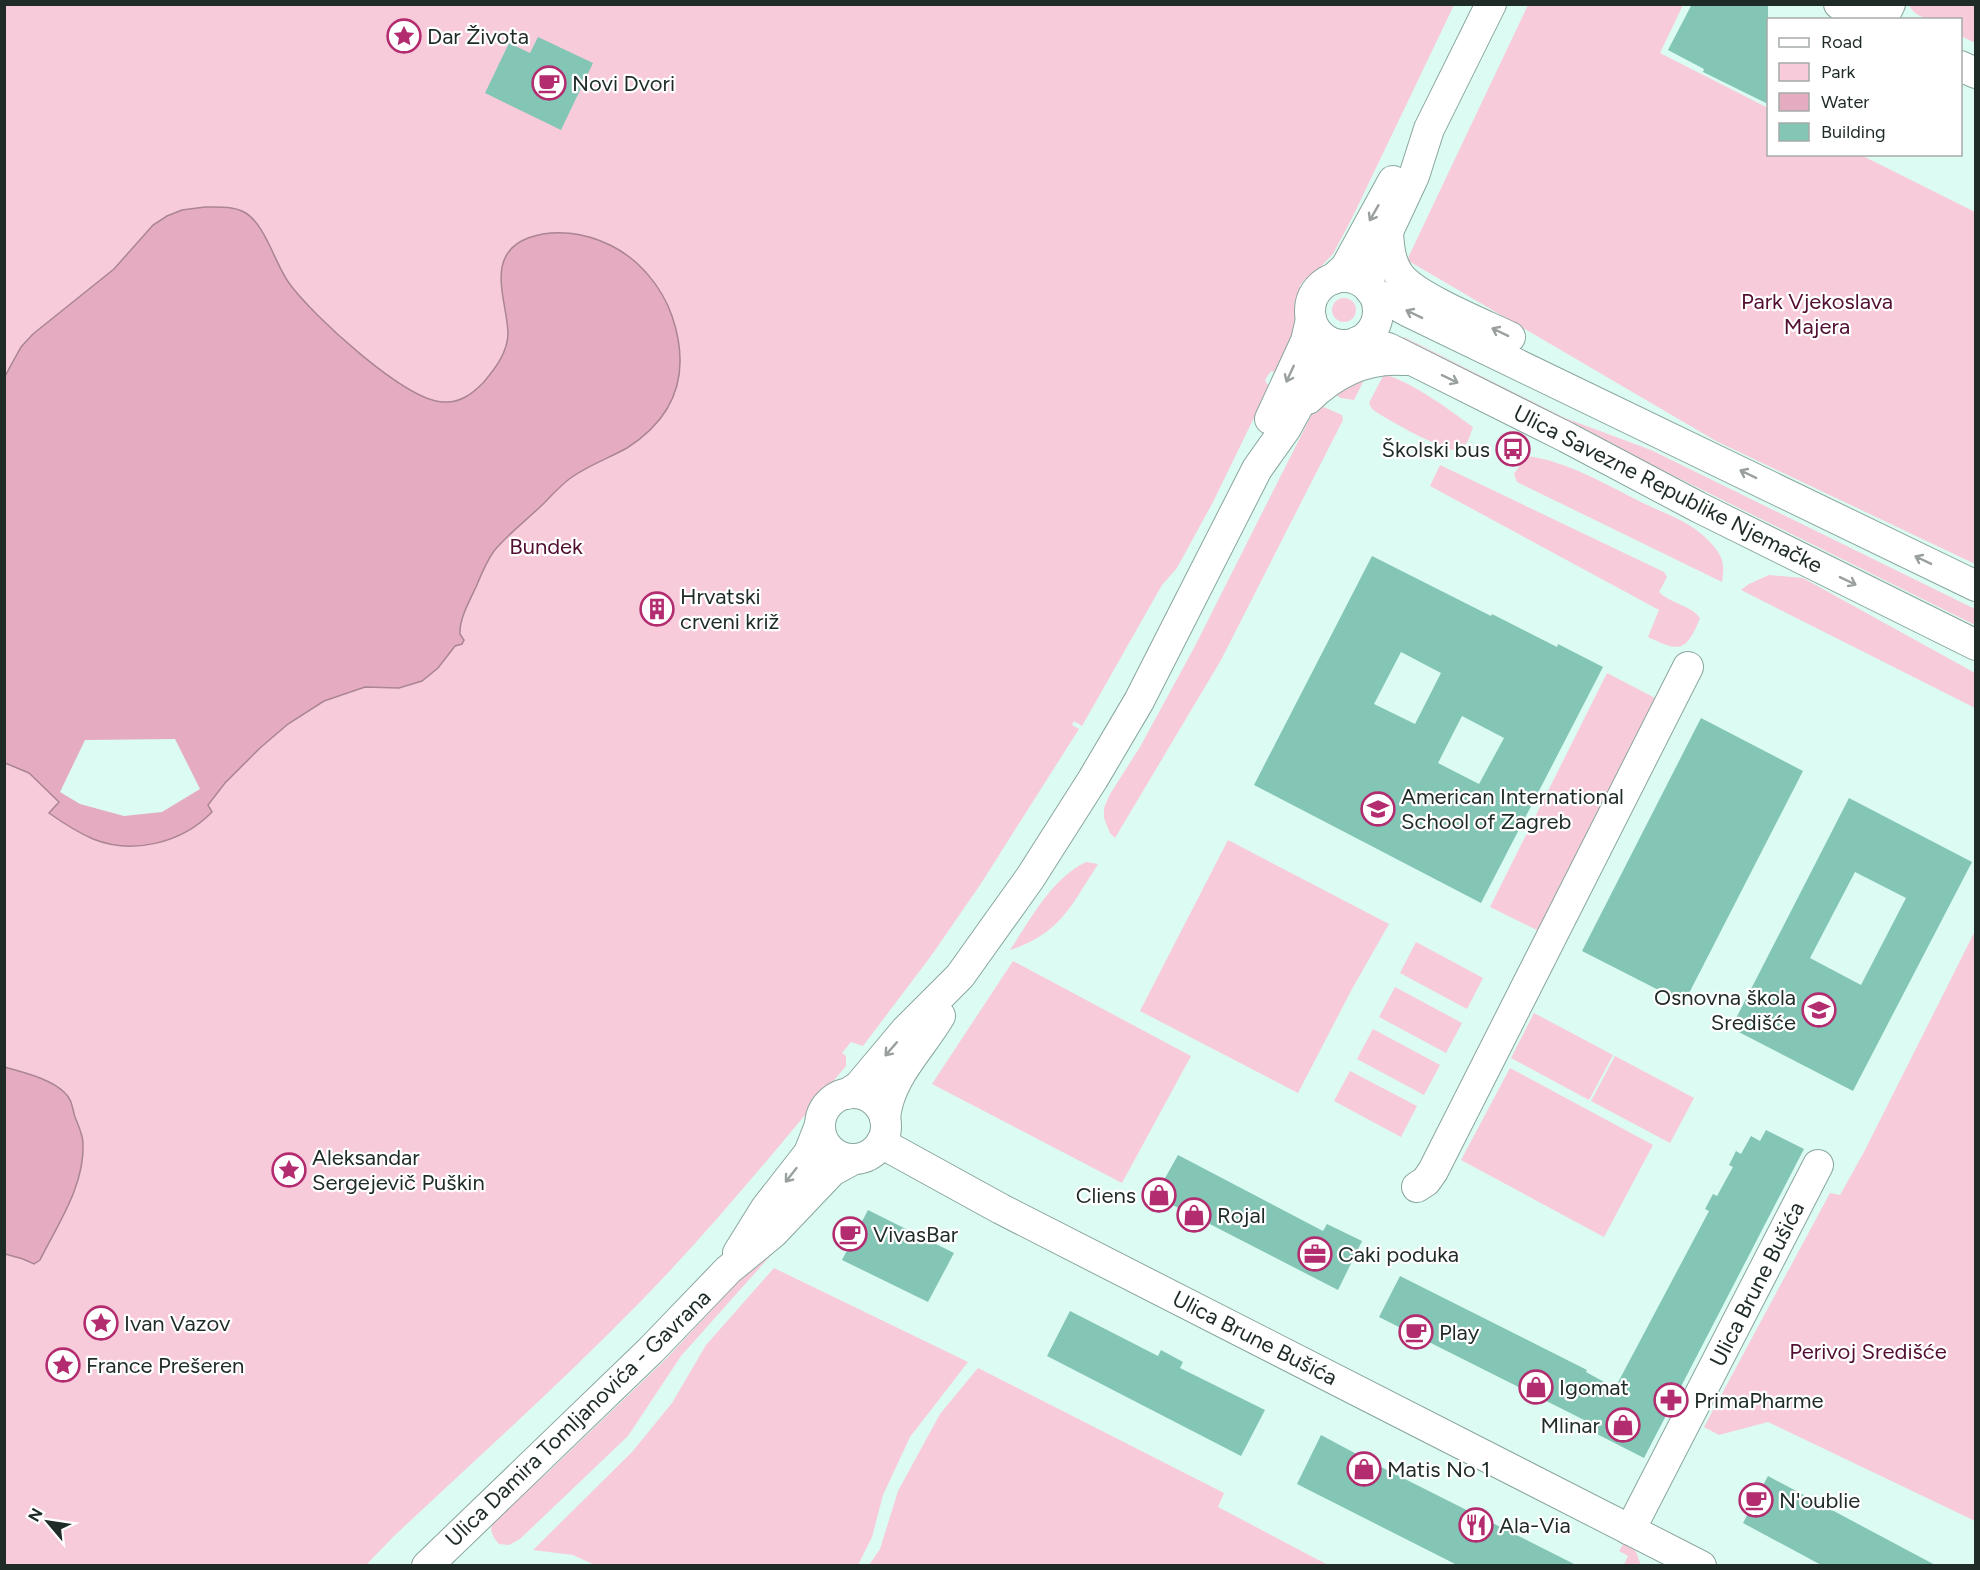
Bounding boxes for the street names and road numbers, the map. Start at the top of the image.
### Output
street label: Ulica Savezne Republike Njemačke [1509,399,1827,579]
street label: Ulica Brune Bušića [1704,1197,1810,1371]
street label: Ulica Damira Tomljanovića - Gavrana [440,1284,716,1552]
street label: Ulica Brune Bušića [1168,1285,1342,1391]

